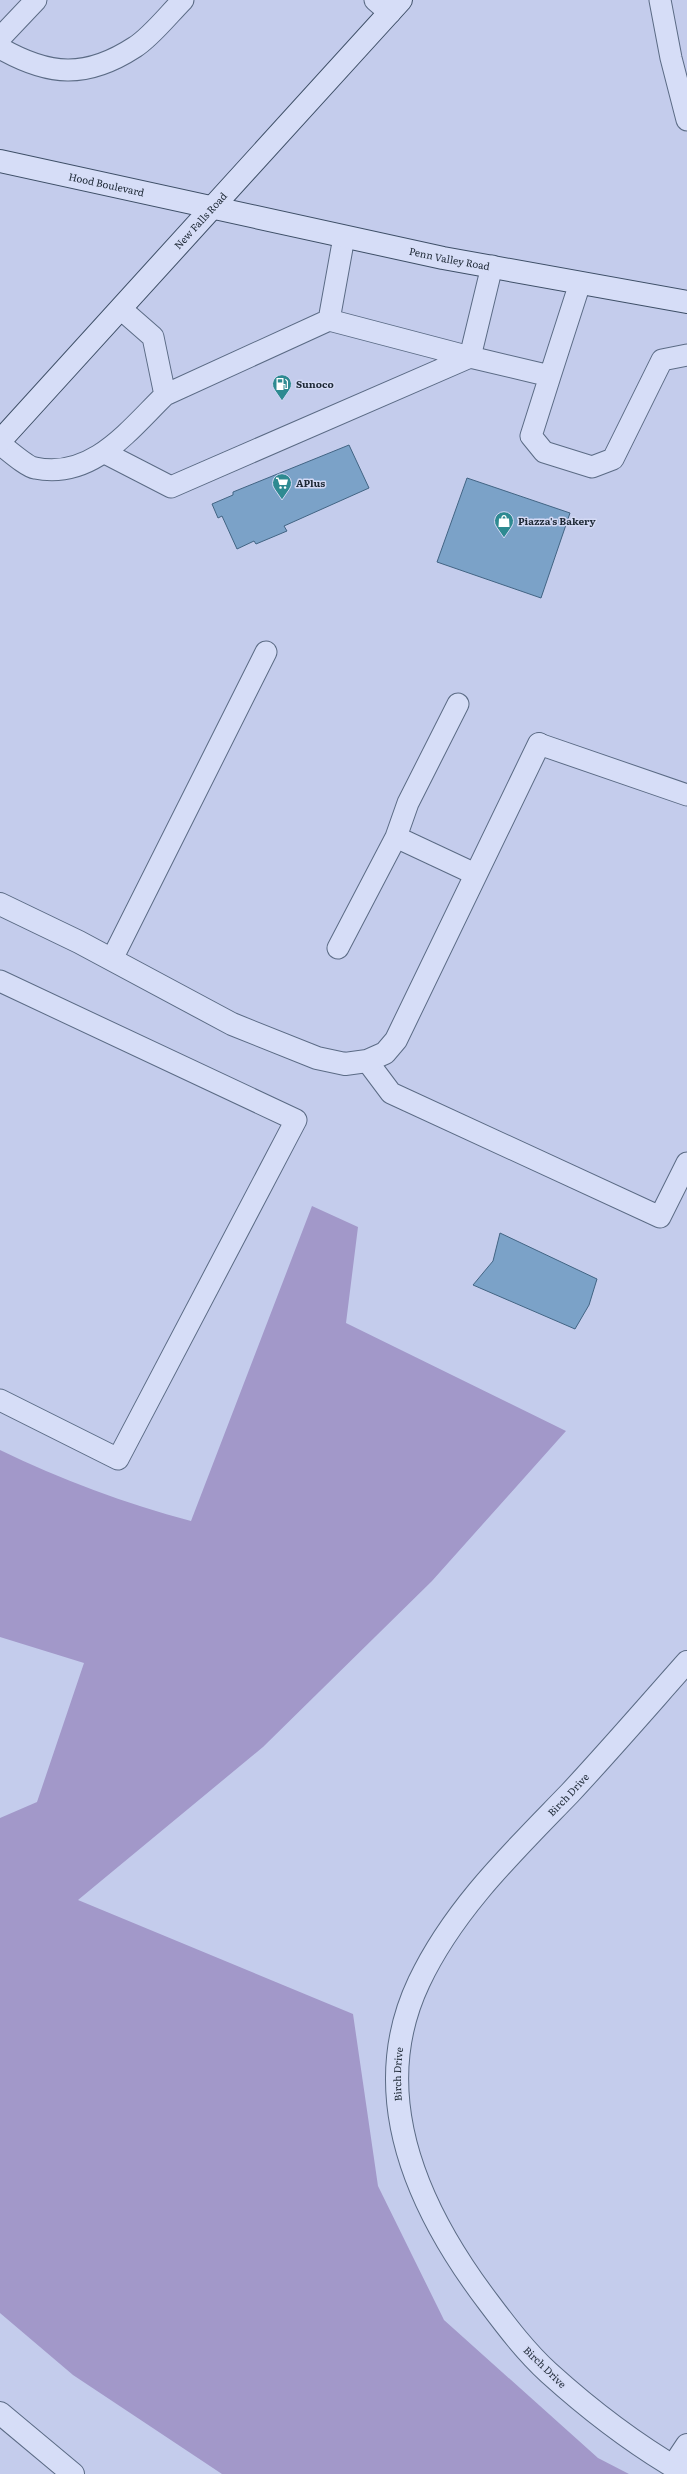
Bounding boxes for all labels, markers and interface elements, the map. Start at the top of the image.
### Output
street label: Hood Boulevard [67,168,146,199]
street label: New Falls Road [170,188,230,252]
street label: Penn Valley Road [408,243,491,273]
fuel station icon: Sunoco [271,373,293,401]
place label: Sunoco [296,376,334,391]
supermarket icon: APlus [271,472,293,500]
place label: APlus [296,475,325,490]
shop icon: Piazza's Bakery [493,510,515,538]
place label: Piazza's Bakery [518,513,596,528]
street label: Birch Drive [544,1769,592,1819]
street label: Birch Drive [389,2046,406,2102]
street label: Birch Drive [521,2342,570,2391]

